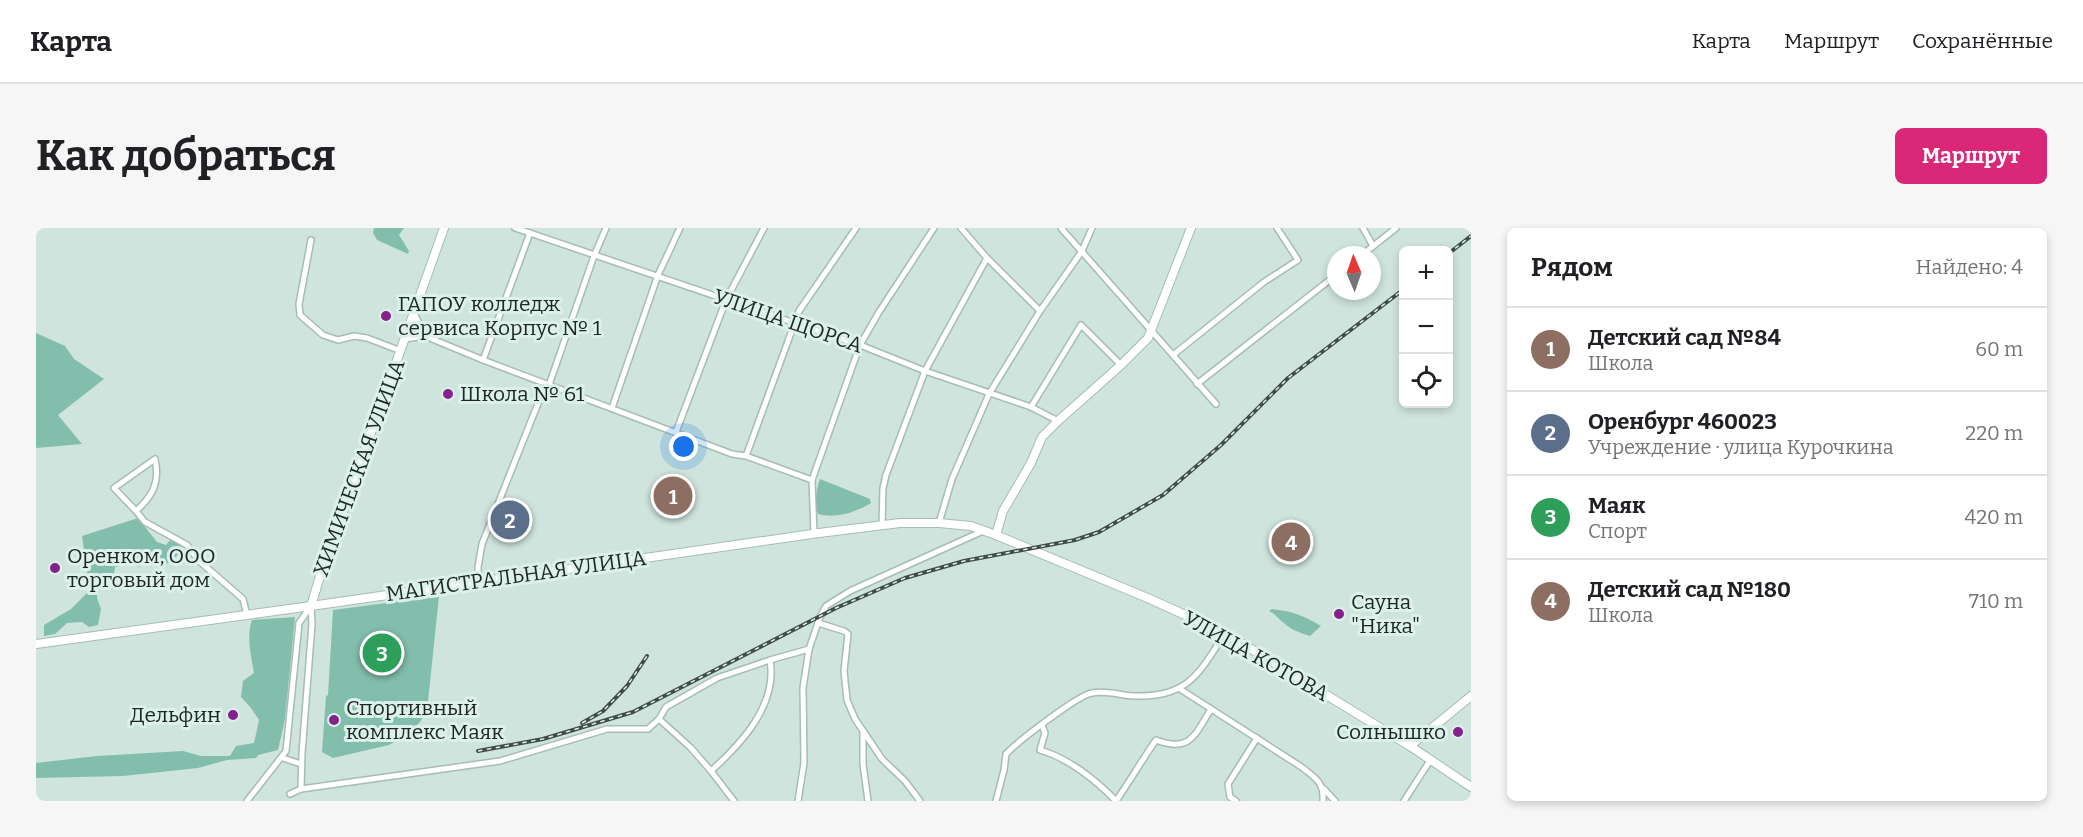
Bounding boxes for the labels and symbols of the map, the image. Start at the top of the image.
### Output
north arrow [1327,246,1381,300]
street label: УЛИЦА ЩОРСА [710,283,866,359]
place label: ГАПОУ колледж сервиса Корпус № 1 [398,291,602,341]
marker: ГАПОУ колледж сервиса Корпус № 1 [379,309,393,323]
street label: ХИМИЧЕСКАЯ УЛИЦА [308,356,410,580]
place label: Школа № 61 [460,381,585,407]
marker: Школа № 61 [441,387,455,401]
your location [669,432,698,461]
pin: 1 [654,474,692,518]
pin: 2 [490,498,530,542]
pin: 4 [1272,520,1310,564]
place label: Оренком, ООО торговый дом [67,543,216,593]
street label: МАГИСТРАЛЬНАЯ УЛИЦА [384,545,648,607]
marker: Оренком, ООО торговый дом [48,561,62,575]
place label: Сауна "Ника" [1351,589,1420,639]
street label: УЛИЦА КОТОВА [1178,605,1334,707]
marker: Сауна "Ника" [1332,607,1346,621]
pin: 3 [362,630,402,676]
place label: Спортивный комплекс Маяк [346,695,504,745]
place label: Дельфин [130,702,221,728]
marker: Дельфин [226,708,240,722]
marker: Спортивный комплекс Маяк [327,713,341,727]
place label: Солнышко [1336,719,1446,745]
marker: Солнышко [1451,725,1465,739]

